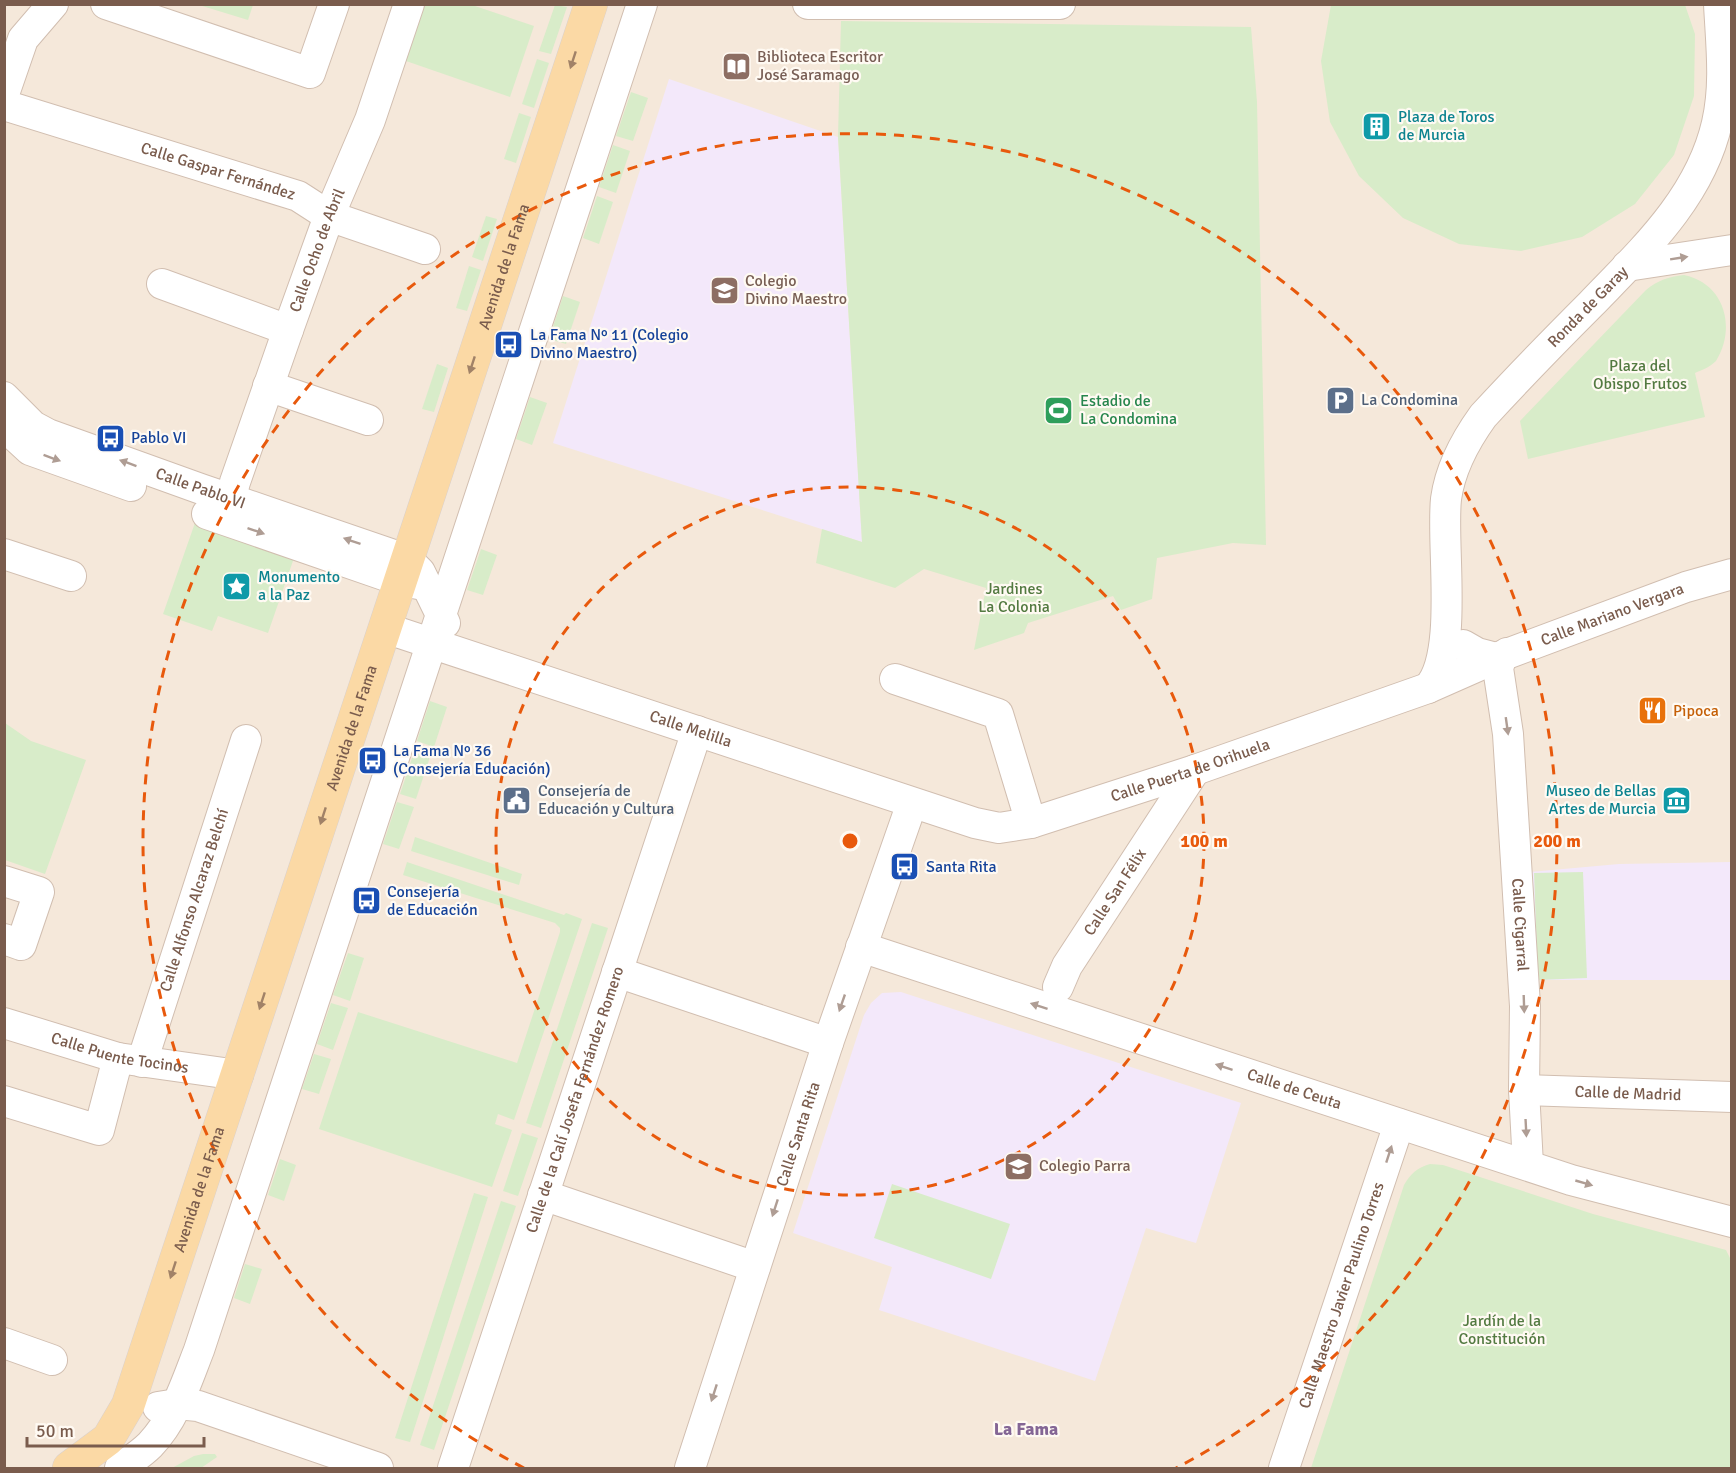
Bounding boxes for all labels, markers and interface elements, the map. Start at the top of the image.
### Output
place label: Biblioteca Escritor José Saramago [757,47,883,85]
library icon: Biblioteca Escritor José Saramago [720,50,752,82]
one-way arrow [567,51,577,69]
place label: Plaza de Toros de Murcia [1398,107,1494,145]
building icon: Plaza de Toros de Murcia [1361,110,1393,142]
street label: Calle Gaspar Fernández [138,138,298,205]
street label: Calle Ocho de Abril [285,185,350,315]
street label: Avenida de la Fama [474,201,534,332]
one-way arrow [1670,254,1689,263]
street label: Ronda de Garay [1544,262,1633,352]
place label: Colegio Divino Maestro [745,271,847,309]
school or university icon: Colegio Divino Maestro [708,274,740,306]
place label: La Fama Nº 11 (Colegio Divino Maestro) [530,325,689,363]
bus stop icon: La Fama Nº 11 (Colegio Divino Maestro) [493,328,525,360]
one-way arrow [467,356,476,374]
park label: Plaza del Obispo Frutos [1593,356,1687,394]
parking icon: La Condomina [1324,384,1356,416]
place label: La Condomina [1361,390,1458,410]
place label: Estadio de La Condomina [1080,391,1177,429]
sports icon: Estadio de La Condomina [1043,394,1075,426]
bus stop icon: Pablo VI [94,422,126,454]
place label: Pablo VI [131,428,187,448]
one-way arrow [43,454,61,464]
one-way arrow [119,458,137,468]
street label: Calle Pablo VI [153,463,248,514]
one-way arrow [247,526,265,536]
one-way arrow [343,536,361,546]
place label: Monumento a la Paz [258,567,340,605]
place icon: Monumento a la Paz [221,570,253,602]
park label: Jardines La Colonia [978,579,1050,617]
street label: Calle Mariano Vergara [1538,579,1687,650]
street label: Avenida de la Fama [322,663,382,793]
restaurant icon: Pipoca [1636,695,1668,727]
place label: Pipoca [1673,701,1719,721]
street label: Calle Melilla [647,706,735,752]
one-way arrow [1502,717,1511,736]
street label: Calle Puerta de Orihuela [1108,734,1273,807]
place label: La Fama Nº 36 (Consejería Educación) [393,741,551,779]
bus stop icon: La Fama Nº 36 (Consejería Educación) [356,744,388,776]
place label: Consejería de Educación y Cultura [538,781,674,819]
place label: Museo de Bellas Artes de Murcia [1545,781,1656,819]
public building icon: Consejería de Educación y Cultura [501,784,533,816]
museum icon: Museo de Bellas Artes de Murcia [1661,784,1693,816]
street label: Calle Alfonso Alcaraz Belchí [155,806,233,994]
one-way arrow [318,807,327,825]
text: 100 m [1180,830,1228,852]
text: 200 m [1533,830,1581,852]
centre of rings [840,831,860,851]
street label: Calle San Félix [1080,844,1151,939]
bus stop icon: Santa Rita [889,851,921,883]
place label: Santa Rita [926,857,997,877]
street label: Calle Cigarral [1507,878,1533,972]
place label: Consejería de Educación [387,882,478,920]
bus stop icon: Consejería de Educación [350,885,382,917]
street label: Calle de la Calí Josefa Fernández Romero [522,964,628,1235]
one-way arrow [257,992,266,1010]
one-way arrow [837,994,846,1012]
one-way arrow [1520,995,1529,1014]
one-way arrow [1030,1000,1048,1010]
street label: Calle Puente Tocinos [49,1028,190,1078]
one-way arrow [1215,1061,1233,1071]
street label: Calle de Ceuta [1244,1064,1344,1114]
street label: Calle Santa Rita [772,1079,825,1189]
street label: Calle de Madrid [1574,1082,1682,1105]
one-way arrow [1521,1118,1530,1137]
street label: Avenida de la Fama [169,1124,229,1255]
one-way arrow [1385,1145,1395,1163]
school or university icon: Colegio Parra [1002,1150,1034,1182]
place label: Colegio Parra [1039,1156,1131,1176]
one-way arrow [1575,1179,1593,1188]
street label: Calle Maestro Javier Paulino Torres [1295,1180,1389,1411]
one-way arrow [769,1199,779,1217]
one-way arrow [168,1261,178,1279]
park label: Jardín de la Constitución [1459,1311,1545,1349]
one-way arrow [709,1384,718,1402]
scale bar [27,1410,204,1448]
district label: La Fama [994,1418,1058,1440]
text: 50 m [36,1420,74,1442]

